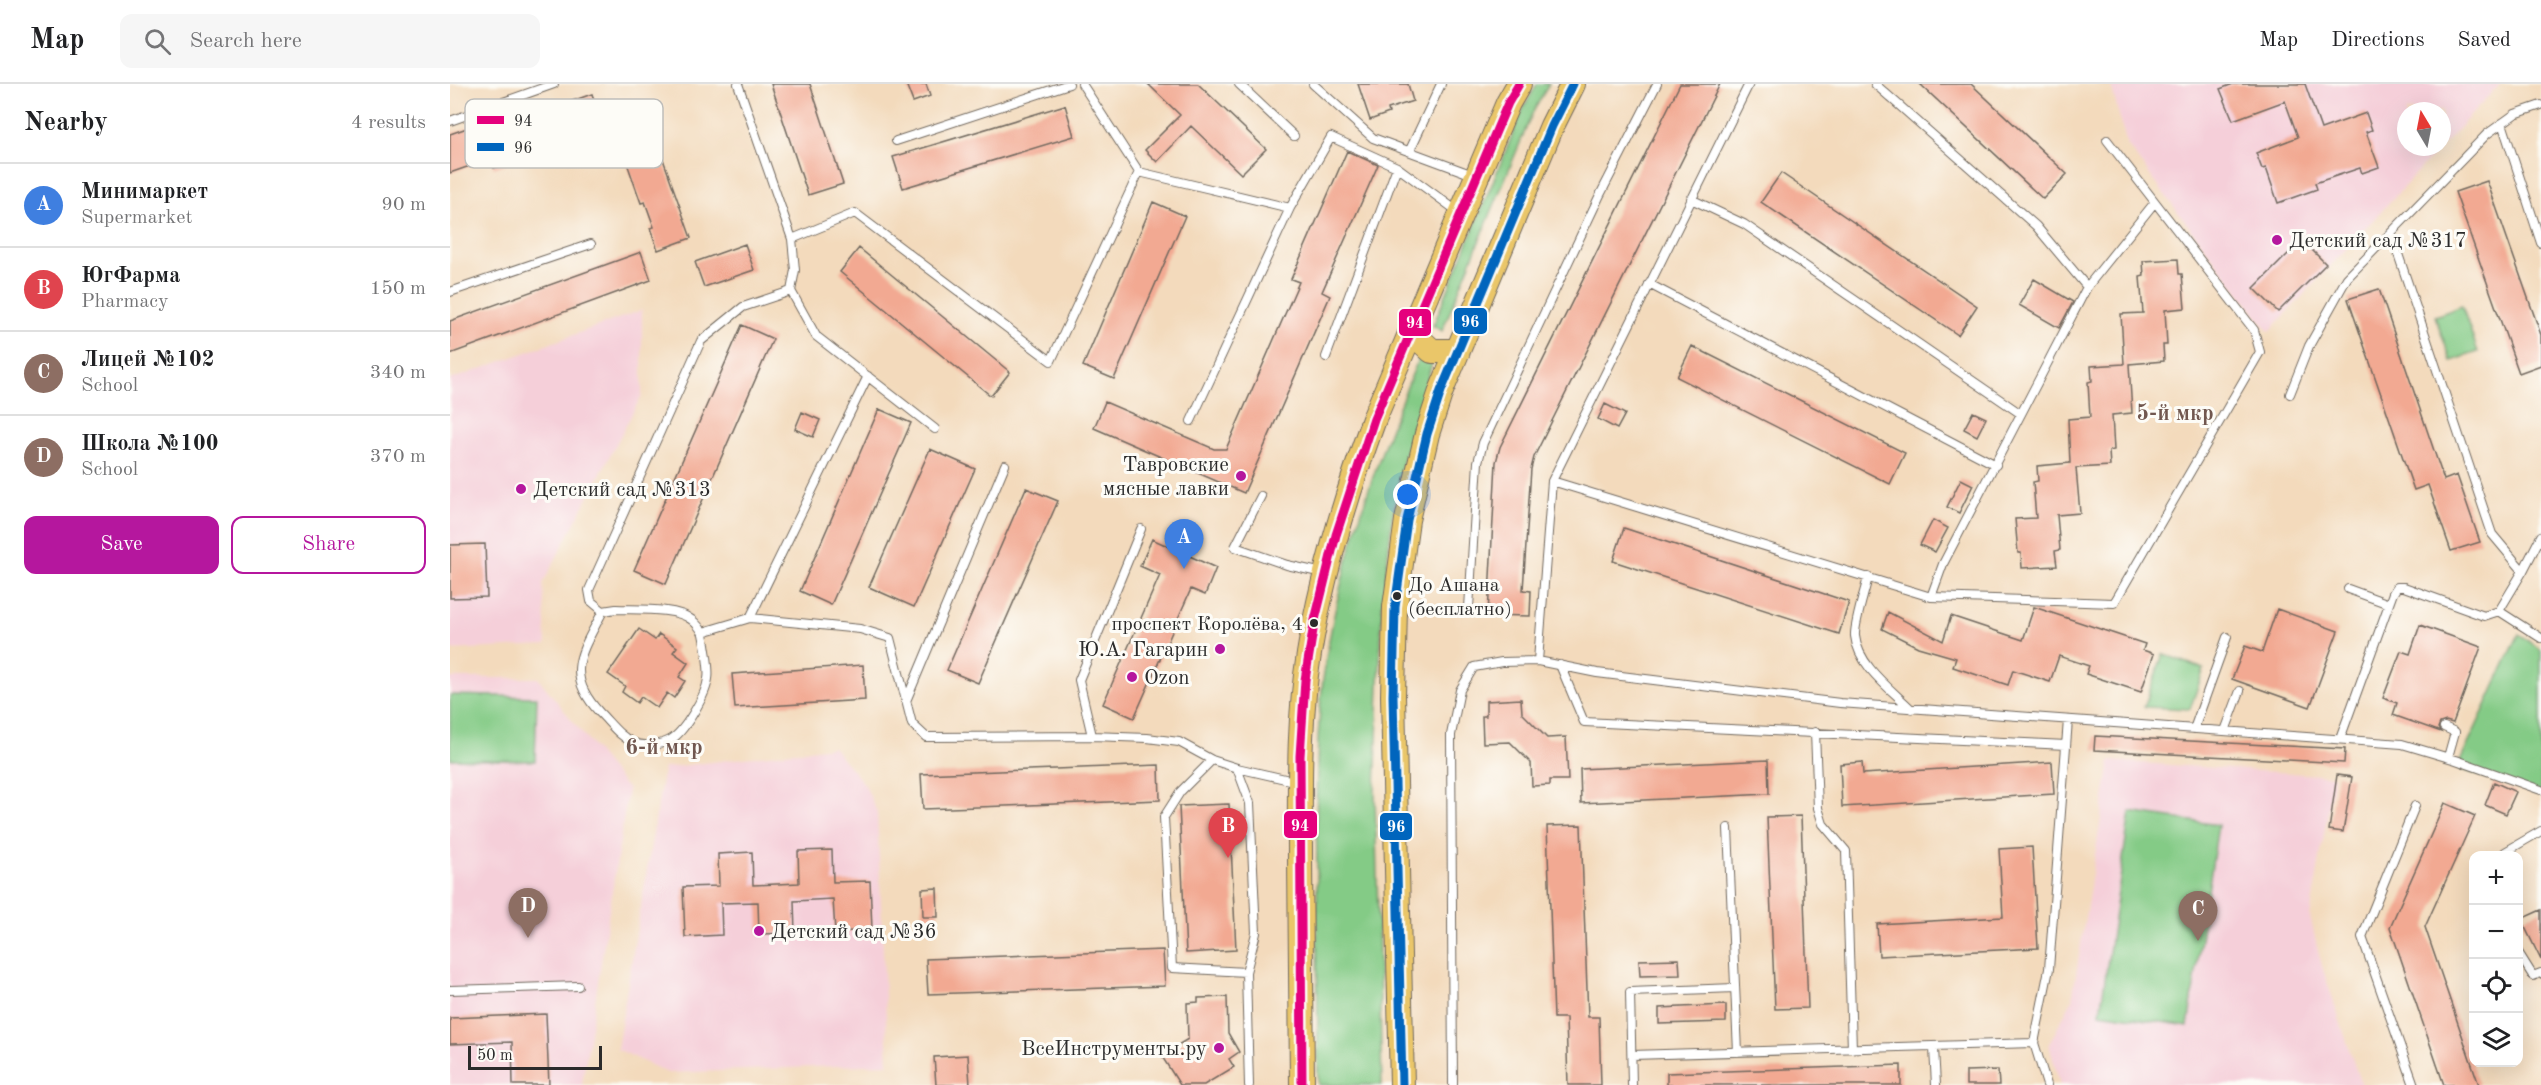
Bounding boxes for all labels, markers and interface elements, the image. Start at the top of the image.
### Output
search box [120,14,540,68]
icon: search [141,25,174,58]
text: Map [30,27,84,55]
text: Search here [189,30,302,52]
text: Map [2259,30,2298,51]
text: Directions [2331,30,2425,51]
text: Saved [2458,30,2511,51]
legend [465,99,663,168]
north arrow [2397,102,2451,156]
text: Nearby [24,110,108,136]
text: 4 results [351,113,426,133]
text: 94 [514,114,533,130]
text: 96 [514,141,533,157]
text: Минимаркет [81,181,208,203]
text: A [36,195,51,215]
text: 90 m [381,195,426,215]
text: Supermarket [81,208,192,228]
place label: Детский сад №317 [2289,231,2467,252]
marker: Детский сад №317 [2270,233,2284,247]
text: ЮгФарма [81,265,180,287]
text: B [36,279,51,299]
text: 150 m [370,279,426,299]
text: Pharmacy [81,292,169,312]
line badge: 96 [1453,307,1488,335]
line badge: 94 [1398,308,1432,337]
text: 96 [1461,315,1479,331]
text: 94 [1406,316,1424,332]
text: Лицей №102 [81,349,215,371]
text: C [37,363,50,383]
text: 340 m [370,363,426,383]
text: School [81,376,138,396]
district label: 5-й мкр [2136,403,2214,425]
text: Школа №100 [81,433,219,455]
text: D [36,447,51,467]
text: 370 m [370,447,426,467]
place label: Тавровские мясные лавки [1103,455,1229,500]
text: School [81,460,138,480]
marker: Тавровские мясные лавки [1234,469,1248,483]
place label: Детский сад №313 [533,480,711,501]
your location [1393,480,1422,509]
marker: Детский сад №313 [514,482,528,496]
button: Save [24,516,219,574]
button: Share [231,516,426,574]
pin: A [1164,520,1204,569]
place label: До Ашана (бесплатно) [1408,576,1512,620]
marker: До Ашана (бесплатно) [1391,590,1403,602]
place label: проспект Королёва, 4 [1111,615,1303,635]
marker: проспект Королёва, 4 [1308,617,1320,629]
place label: Ю.А. Гагарин [1078,640,1208,661]
marker: Ю.А. Гагарин [1213,642,1227,656]
place label: Ozon [1144,668,1190,689]
marker: Ozon [1125,670,1139,684]
district label: 6-й мкр [625,737,703,759]
pin: B [1208,808,1248,858]
line badge: 94 [1283,810,1318,839]
line badge: 96 [1379,812,1413,841]
text: 94 [1291,819,1309,835]
text: 96 [1387,820,1405,836]
map controls [2469,851,2523,1067]
button: + [2469,851,2523,905]
pin: D [508,888,548,938]
pin: C [2178,892,2218,941]
button: − [2469,905,2523,959]
place label: Детский сад №36 [771,922,937,943]
marker: Детский сад №36 [752,924,766,938]
button: locate [2469,959,2523,1013]
button: layers [2469,1013,2523,1067]
place label: ВсеИнструменты.ру [1021,1039,1207,1060]
marker: ВсеИнструменты.ру [1212,1041,1226,1055]
scale bar [468,1043,602,1070]
text: 50 m [477,1048,513,1064]

